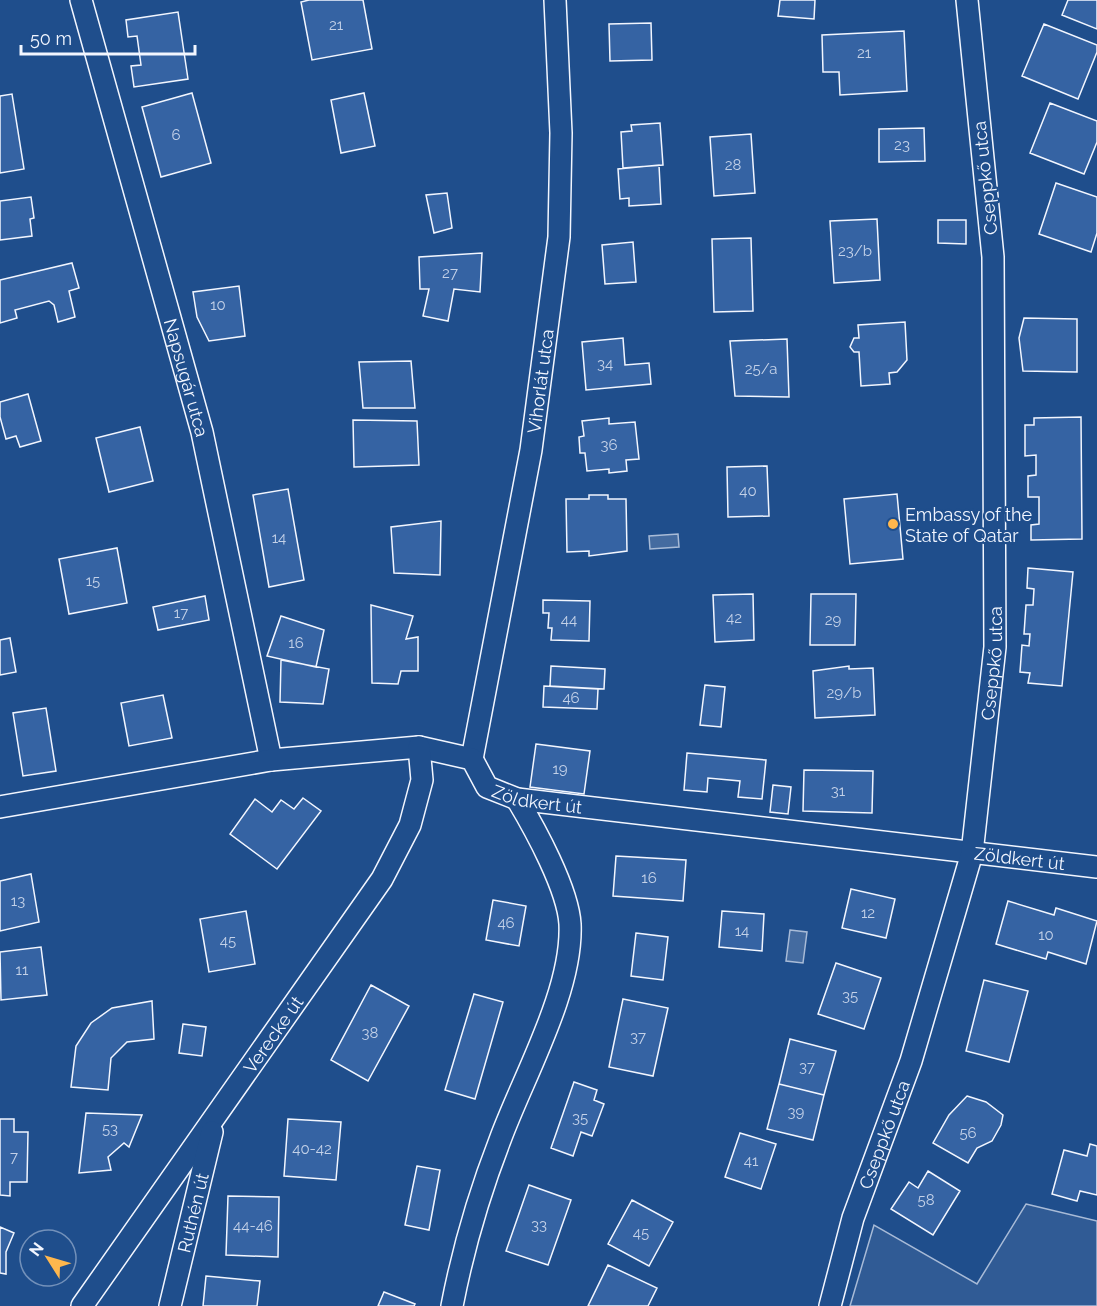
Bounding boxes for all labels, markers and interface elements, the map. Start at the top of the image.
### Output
house number: 21 [329,16,344,34]
scale bar [21,18,195,56]
text: 50 m [30,28,72,49]
house number: 21 [857,44,872,62]
street label: Cseppkő utca [969,120,1001,236]
house number: 6 [171,126,181,144]
house number: 23 [894,136,910,154]
house number: 28 [725,156,741,174]
house number: 23/b [838,242,872,260]
house number: 27 [442,264,458,282]
house number: 10 [210,296,226,314]
street label: Napsugár utca [160,316,213,439]
street label: Vihorlát utca [523,328,557,435]
house number: 34 [597,355,613,373]
house number: 25/a [745,360,777,378]
house number: 36 [600,436,618,454]
house number: 40 [739,482,757,500]
place label: Embassy of the State of Qatar [905,504,1033,546]
marker: Embassy of the State of Qatar [886,517,900,531]
house number: 14 [272,529,286,547]
house number: 15 [86,572,100,590]
house number: 17 [174,604,188,622]
street label: Cseppkő utca [976,606,1005,721]
house number: 42 [726,609,742,627]
house number: 44 [561,611,577,629]
house number: 29 [825,611,842,629]
house number: 16 [288,634,304,652]
house number: 29/b [827,684,861,702]
house number: 46 [562,689,580,707]
house number: 19 [552,760,568,778]
street label: Zöldkert út [489,780,583,817]
house number: 31 [831,782,846,800]
street label: Zöldkert út [973,842,1066,874]
house number: 16 [641,869,657,887]
house number: 13 [11,892,25,910]
house number: 12 [861,904,875,922]
house number: 46 [497,914,515,932]
house number: 14 [735,922,749,940]
house number: 10 [1038,926,1054,944]
house number: 45 [220,932,236,950]
house number: 11 [16,961,29,979]
house number: 35 [842,987,858,1005]
street label: Verecke út [239,992,307,1077]
house number: 38 [362,1024,379,1042]
house number: 37 [630,1028,646,1046]
house number: 37 [799,1058,815,1076]
street label: Cseppkő utca [854,1077,914,1192]
house number: 39 [788,1103,805,1121]
house number: 35 [572,1109,588,1127]
house number: 53 [102,1120,118,1138]
house number: 56 [959,1124,977,1142]
house number: 40-42 [292,1140,332,1158]
house number: 7 [10,1148,18,1166]
house number: 41 [744,1152,759,1170]
street label: Ruthén út [173,1171,212,1255]
house number: 58 [917,1191,935,1209]
house number: 33 [531,1216,547,1234]
house number: 44-46 [233,1217,273,1235]
house number: 45 [633,1224,649,1242]
north arrow [18,1228,78,1288]
text: N [25,1239,48,1260]

